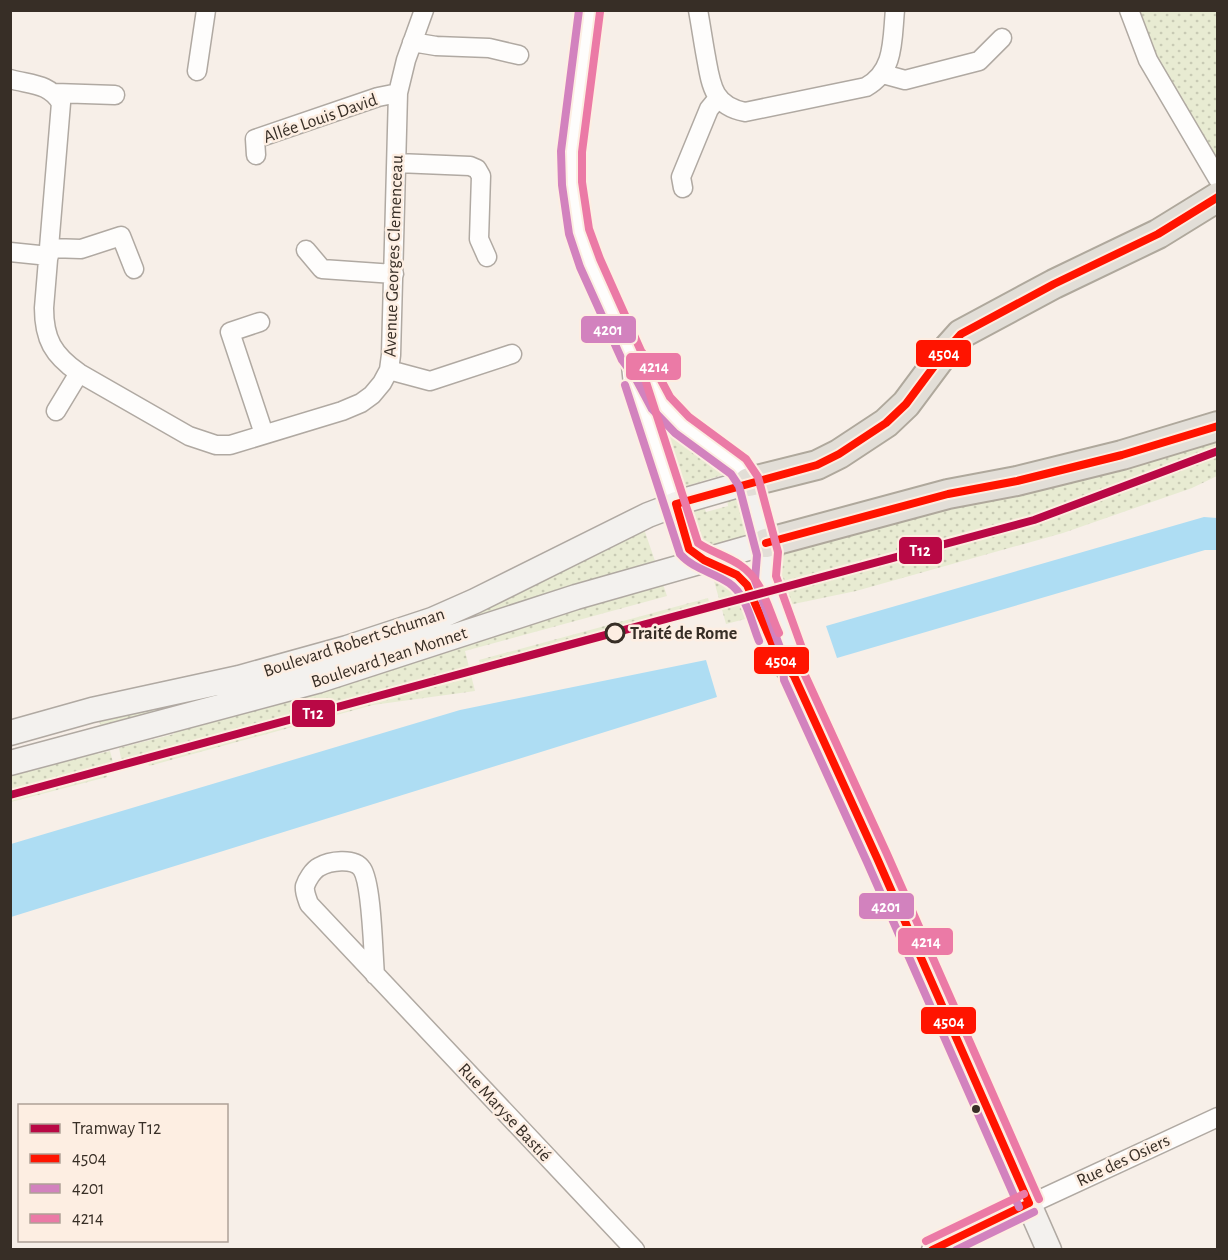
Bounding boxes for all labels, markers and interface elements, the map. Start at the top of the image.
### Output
street label: Allée Louis David [261,91,380,147]
street label: Avenue Georges Clemenceau [381,155,407,357]
line badge: 4201 [580,315,637,344]
text: 4201 [593,322,623,338]
line badge: 4504 [915,339,972,368]
text: 4504 [928,346,960,362]
line badge: 4214 [625,352,682,381]
text: 4214 [639,359,669,375]
line badge: T12 [898,536,943,565]
text: T12 [909,543,931,559]
street label: Boulevard Robert Schuman [262,605,447,681]
marker: Traité de Rome [605,623,625,643]
street label: Boulevard Jean Monnet [309,624,470,692]
place label: Traité de Rome [630,625,737,643]
line badge: 4504 [753,646,810,675]
text: 4504 [765,653,797,669]
line badge: T12 [291,699,336,728]
text: T12 [302,706,324,722]
line badge: 4201 [858,892,915,920]
text: 4201 [871,899,901,915]
line badge: 4214 [897,927,954,956]
text: 4214 [911,934,941,950]
line badge: 4504 [920,1006,977,1035]
text: 4504 [933,1014,965,1030]
street label: Rue Maryse Bastié [454,1060,554,1165]
unlabelled marker [970,1103,982,1115]
legend [18,1104,228,1242]
text: Tramway T12 [72,1120,161,1138]
street label: Rue des Osiers [1074,1132,1173,1190]
text: 4504 [72,1150,107,1168]
text: 4201 [72,1180,105,1198]
text: 4214 [72,1210,104,1228]

